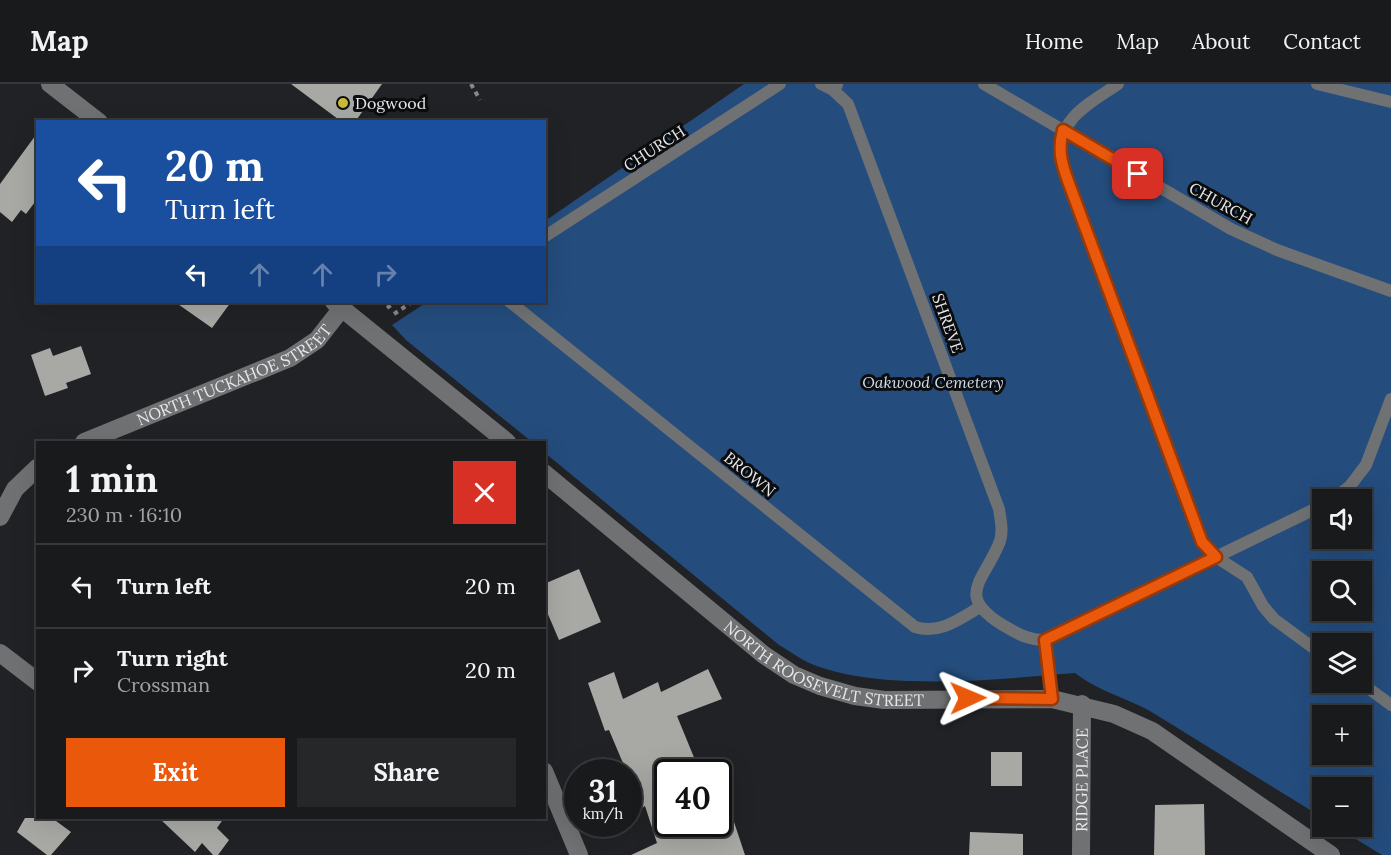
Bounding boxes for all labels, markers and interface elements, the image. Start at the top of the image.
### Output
text: Map [30,23,89,59]
text: Home [1025,28,1083,55]
text: Map [1116,28,1159,55]
text: About [1192,28,1250,55]
text: Contact [1283,28,1361,55]
place label: Dogwood [355,93,427,113]
marker: Dogwood [336,96,350,110]
street label: CHURCH [619,121,689,175]
text: 20 m [165,139,264,193]
icon: left [66,144,144,222]
pin [1112,148,1163,199]
icon: arrive [1121,157,1154,190]
street label: CHURCH [1186,177,1256,229]
text: Turn left [165,192,275,226]
icon: left [180,258,213,291]
icon: ahead [243,258,276,291]
icon: ahead [306,258,339,291]
icon: right [369,258,402,291]
street label: SHREVE [928,290,968,356]
street label: NORTH TUCKAHOE STREET [134,320,336,429]
park label: Oakwood Cemetery [862,372,1004,392]
street label: BROWN [720,447,780,501]
text: 1 min [66,456,158,502]
button: close [453,461,516,524]
map controls [1312,489,1372,837]
button: sound [1312,489,1372,549]
text: 230 m · 16:10 [66,502,182,527]
button: search [1312,561,1372,621]
icon: left [66,570,99,603]
text: Turn left [117,572,211,600]
text: 20 m [465,572,516,600]
street label: NORTH ROOSEVELT STREET [720,616,924,710]
button: layers [1312,633,1372,693]
text: Turn right [117,644,228,672]
icon: right [66,654,99,687]
text: 20 m [465,656,516,684]
position arrow [936,666,1000,730]
text: Crossman [117,672,210,697]
button: + [1312,705,1372,765]
street label: RIDGE PLACE [1071,728,1092,832]
button: Exit [66,738,285,807]
button: Share [297,738,516,807]
speed limit sign: 40 [654,759,732,837]
text: 31 [589,772,617,810]
button: − [1312,777,1372,837]
text: km/h [583,804,623,823]

